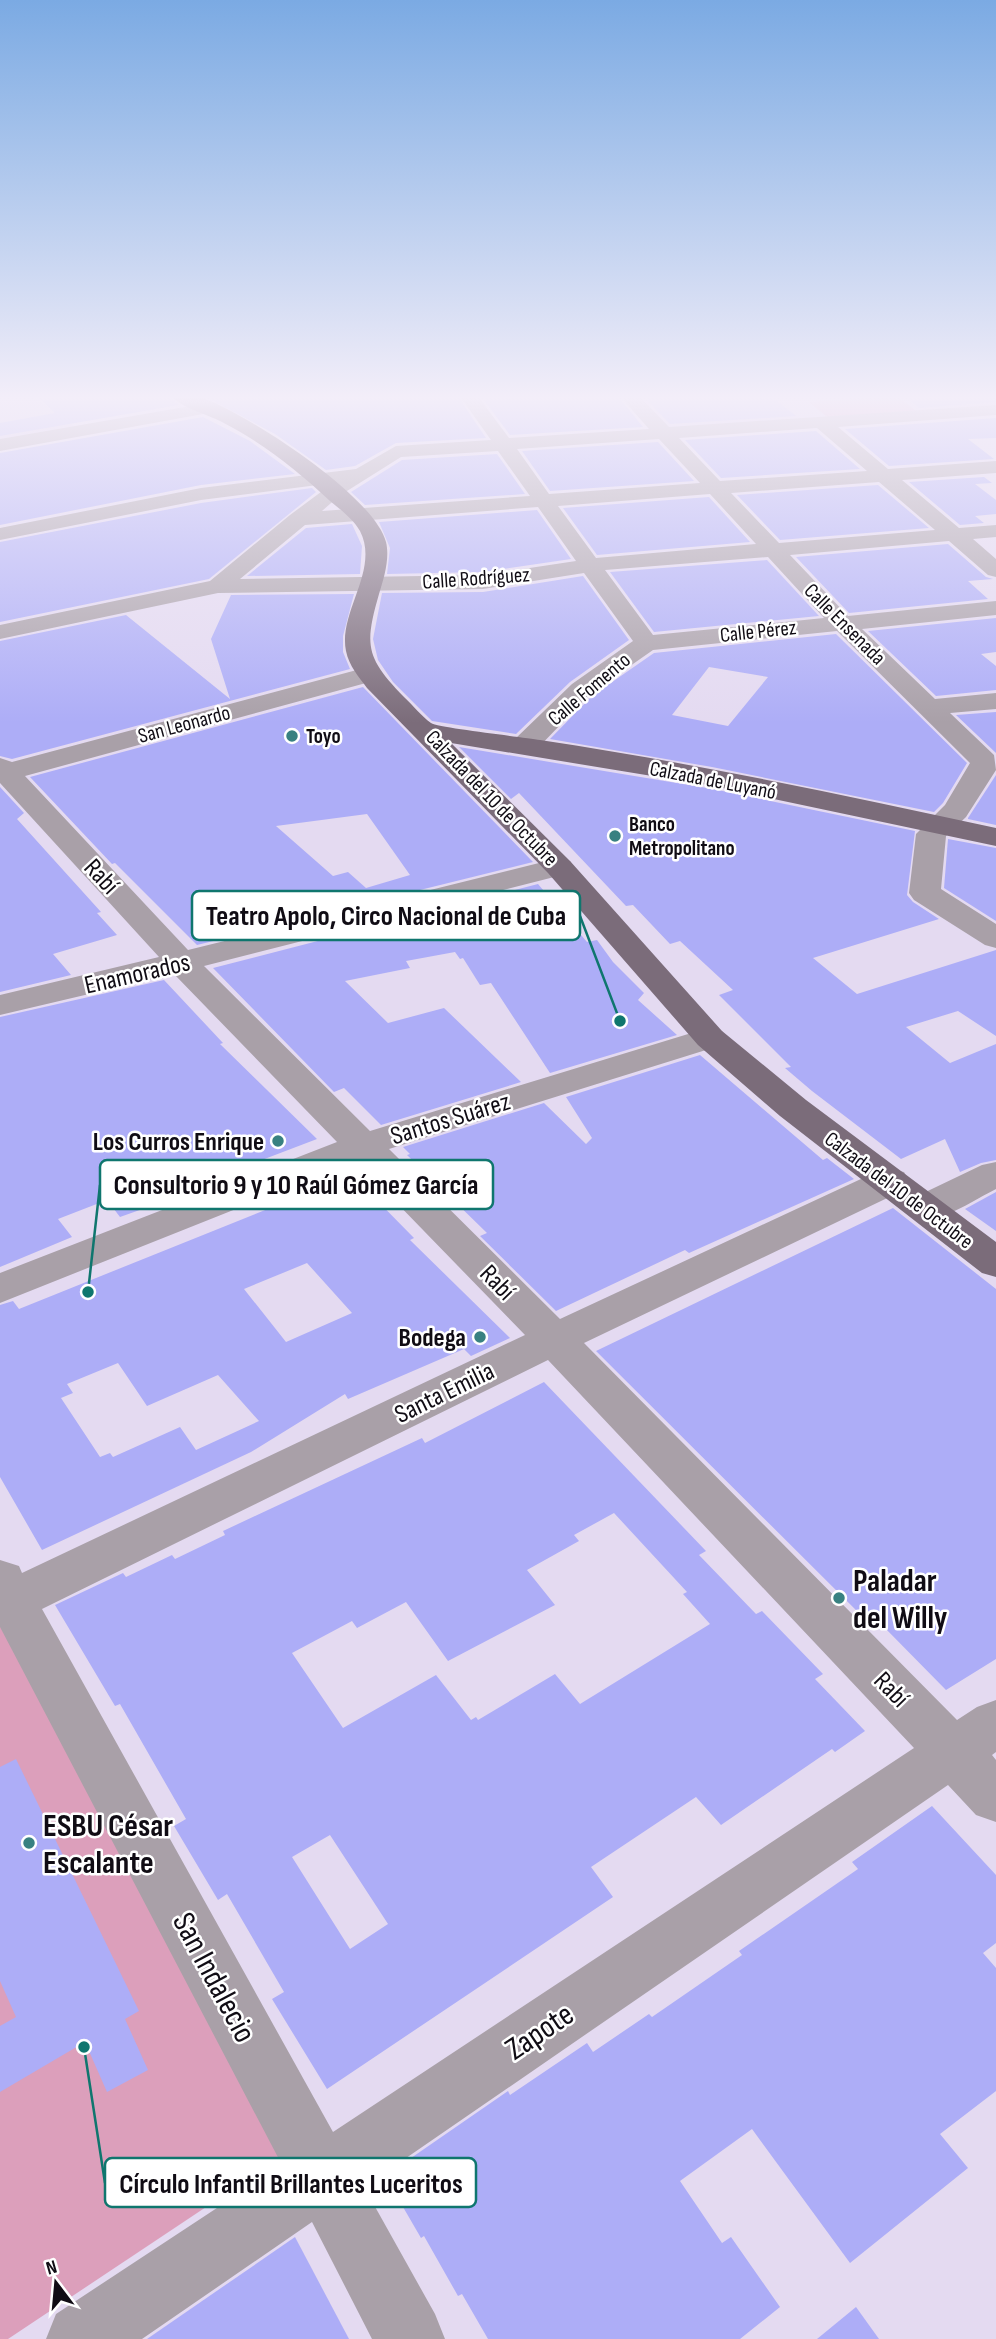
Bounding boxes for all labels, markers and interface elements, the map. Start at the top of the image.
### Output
street label: Calle Rodríguez [422,562,531,595]
street label: Calle Ensenada [799,578,891,670]
street label: Calle Pérez [719,615,798,648]
street label: Calle Fomento [543,648,636,731]
street label: San Leonardo [135,700,233,749]
place label: Toyo [306,724,341,749]
street label: Calzada del 10 de Octubre [420,725,563,872]
marker: Toyo [284,728,300,744]
street label: Calzada de Luyanó [648,756,778,805]
place label: Banco Metropolitano [629,812,735,861]
marker: Banco Metropolitano [607,828,623,844]
street label: Rabí [77,853,125,901]
callout: Teatro Apolo, Circo Nacional de Cuba [192,891,580,940]
text: Teatro Apolo, Circo Nacional de Cuba [206,900,566,933]
street label: Enamorados [82,947,193,1002]
street label: Santos Suárez [387,1087,514,1152]
street label: Calzada del 10 de Octubre [820,1126,978,1254]
place label: Los Curros Enrique [93,1127,264,1158]
marker: Los Curros Enrique [270,1133,286,1149]
callout: Consultorio 9 y 10 Raúl Gómez García [100,1160,493,1209]
text: Consultorio 9 y 10 Raúl Gómez García [113,1169,479,1202]
street label: Rabí [473,1259,521,1307]
place label: Bodega [399,1323,466,1354]
marker: Bodega [472,1329,488,1345]
street label: Santa Emilia [390,1356,499,1431]
place label: Paladar del Willy [853,1562,947,1638]
marker: Paladar del Willy [831,1590,847,1606]
street label: Rabí [867,1666,915,1714]
place label: ESBU César Escalante [43,1807,173,1883]
marker: ESBU César Escalante [21,1835,37,1851]
street label: San Indalecio [163,1906,264,2049]
street label: Zapote [498,1995,581,2069]
callout: Círculo Infantil Brillantes Luceritos [105,2158,476,2207]
text: Círculo Infantil Brillantes Luceritos [119,2168,463,2201]
north arrow [21,2248,91,2318]
text: N [44,2256,60,2281]

